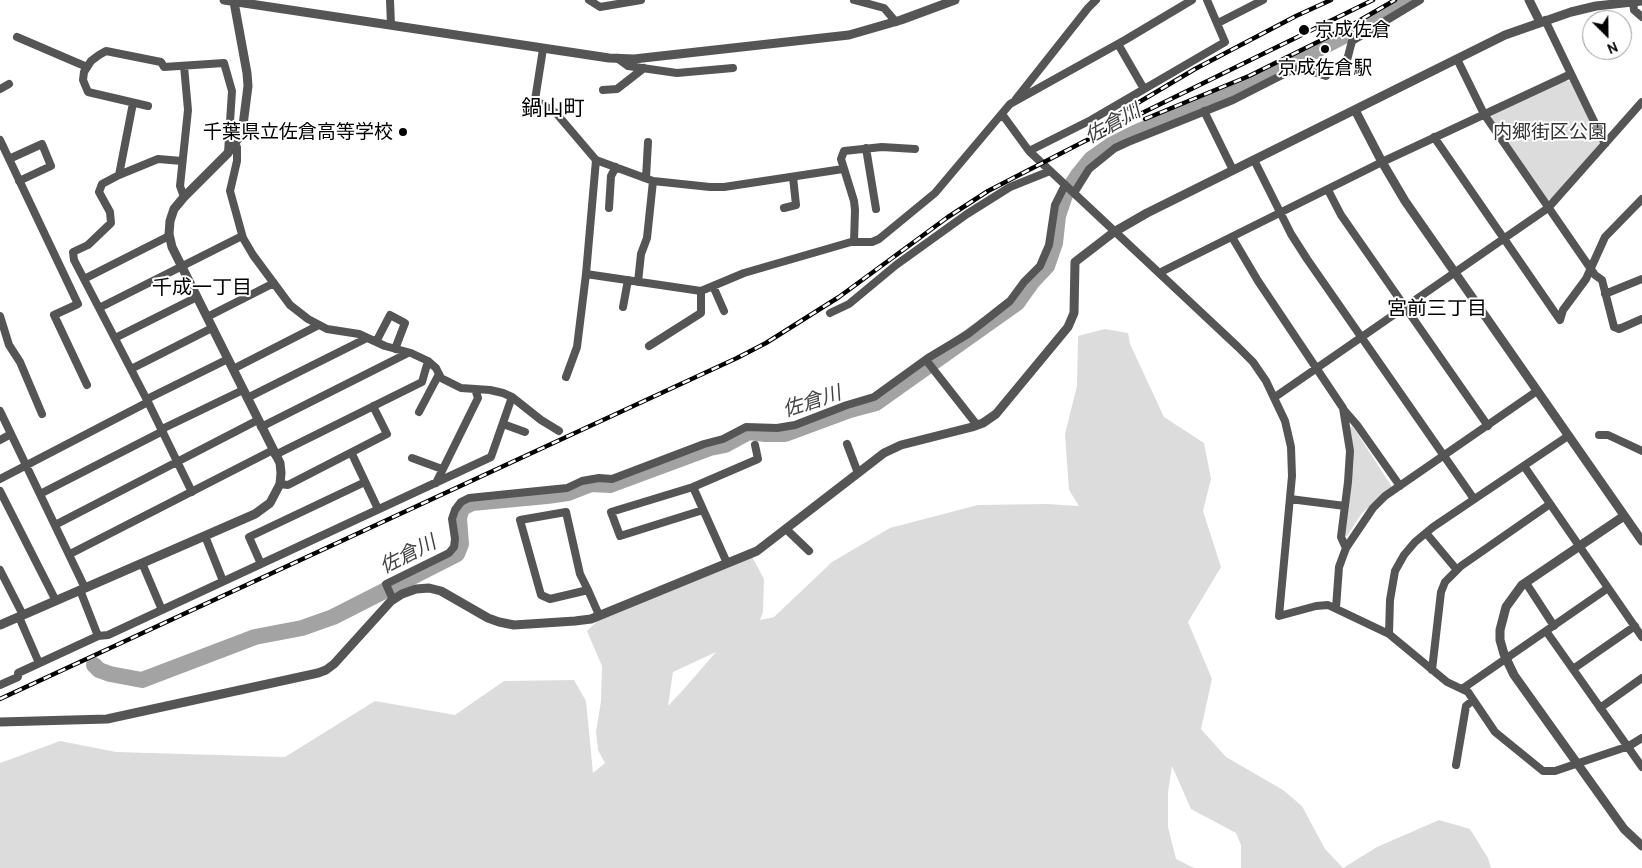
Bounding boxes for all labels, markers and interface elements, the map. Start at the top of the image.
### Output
north arrow [1582,10,1632,60]
place label: 京成佐倉 [1315,19,1391,41]
marker: 京成佐倉 [1297,23,1311,37]
text: N [1604,38,1621,58]
marker: 京成佐倉駅 [1319,43,1331,55]
place label: 京成佐倉駅 [1278,57,1372,79]
district label: 鍋山町 [522,96,584,122]
water label: 佐倉川 [1081,99,1145,149]
place label: 千葉県立佐倉高等学校 [203,121,393,143]
park label: 内郷街区公園 [1493,121,1607,143]
marker: 千葉県立佐倉高等学校 [397,126,409,138]
district label: 千成一丁目 [152,276,252,300]
district label: 宮前三丁目 [1387,297,1487,321]
water label: 佐倉川 [780,381,844,423]
water label: 佐倉川 [376,531,440,579]

